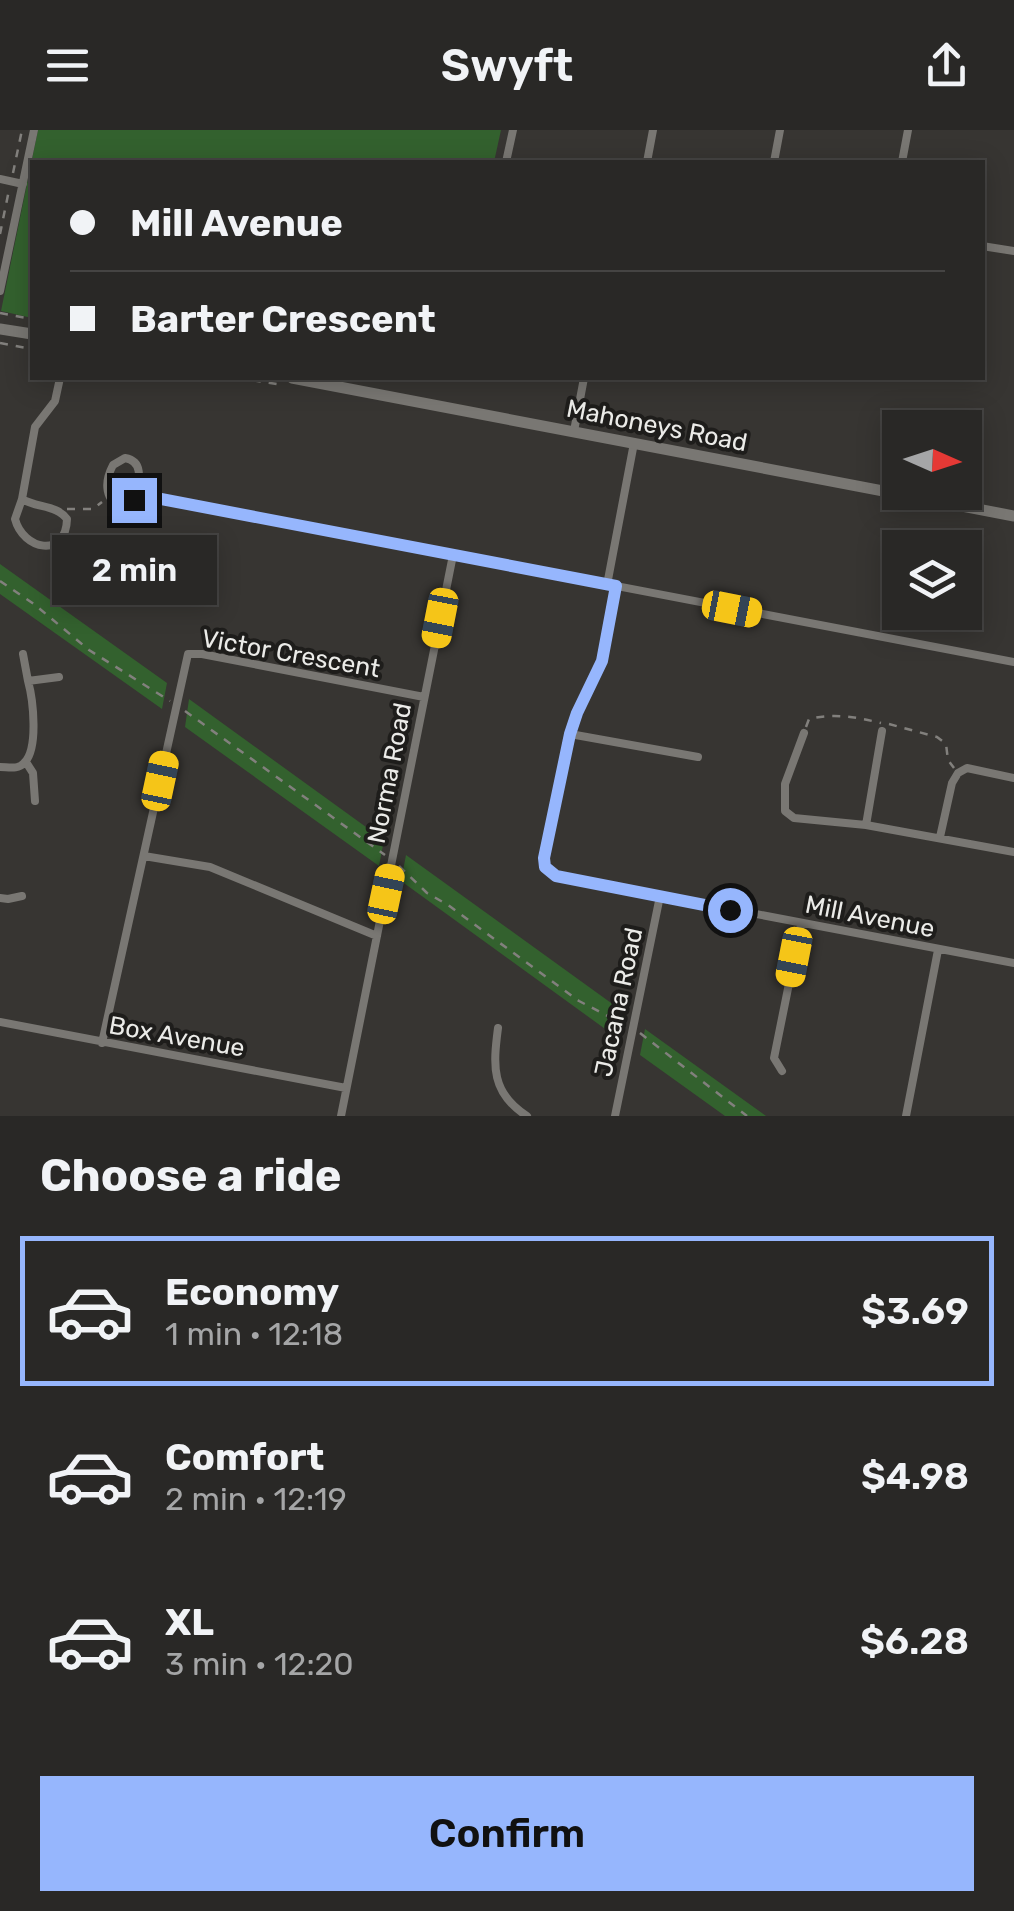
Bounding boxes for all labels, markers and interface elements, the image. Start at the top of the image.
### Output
icon: menu [40,38,95,93]
icon: share [919,38,974,93]
text: Swyft [441,39,573,92]
text: Mill Avenue [130,200,343,246]
text: Barter Crescent [130,296,436,342]
street label: Mahoneys Road [564,394,750,457]
north arrow [882,410,982,510]
map controls [882,410,982,630]
route end [112,478,157,523]
button: layers [882,530,982,630]
callout: 2 min [52,535,216,605]
text: 2 min [92,551,177,589]
car [420,586,460,650]
car [700,589,764,629]
street label: Victor Crescent [200,624,383,683]
street label: Norma Road [362,700,417,846]
car [139,749,181,813]
car [365,862,407,926]
route start [708,888,753,933]
street label: Mill Avenue [803,890,937,943]
street label: Jacana Road [589,925,648,1079]
car [774,925,814,989]
street label: Box Avenue [107,1010,247,1063]
text: Choose a ride [40,1149,342,1202]
icon: car [45,1266,135,1356]
text: Economy [165,1269,339,1315]
text: $3.69 [861,1288,969,1334]
text: 1 min · 12:18 [165,1315,343,1353]
icon: car [45,1431,135,1521]
text: Comfort [165,1434,324,1480]
text: $4.98 [861,1453,969,1499]
text: 2 min · 12:19 [165,1480,347,1518]
icon: car [45,1596,135,1686]
text: XL [165,1599,214,1645]
text: $6.28 [860,1618,969,1664]
text: 3 min · 12:20 [165,1645,354,1683]
button: Confirm [40,1776,974,1891]

